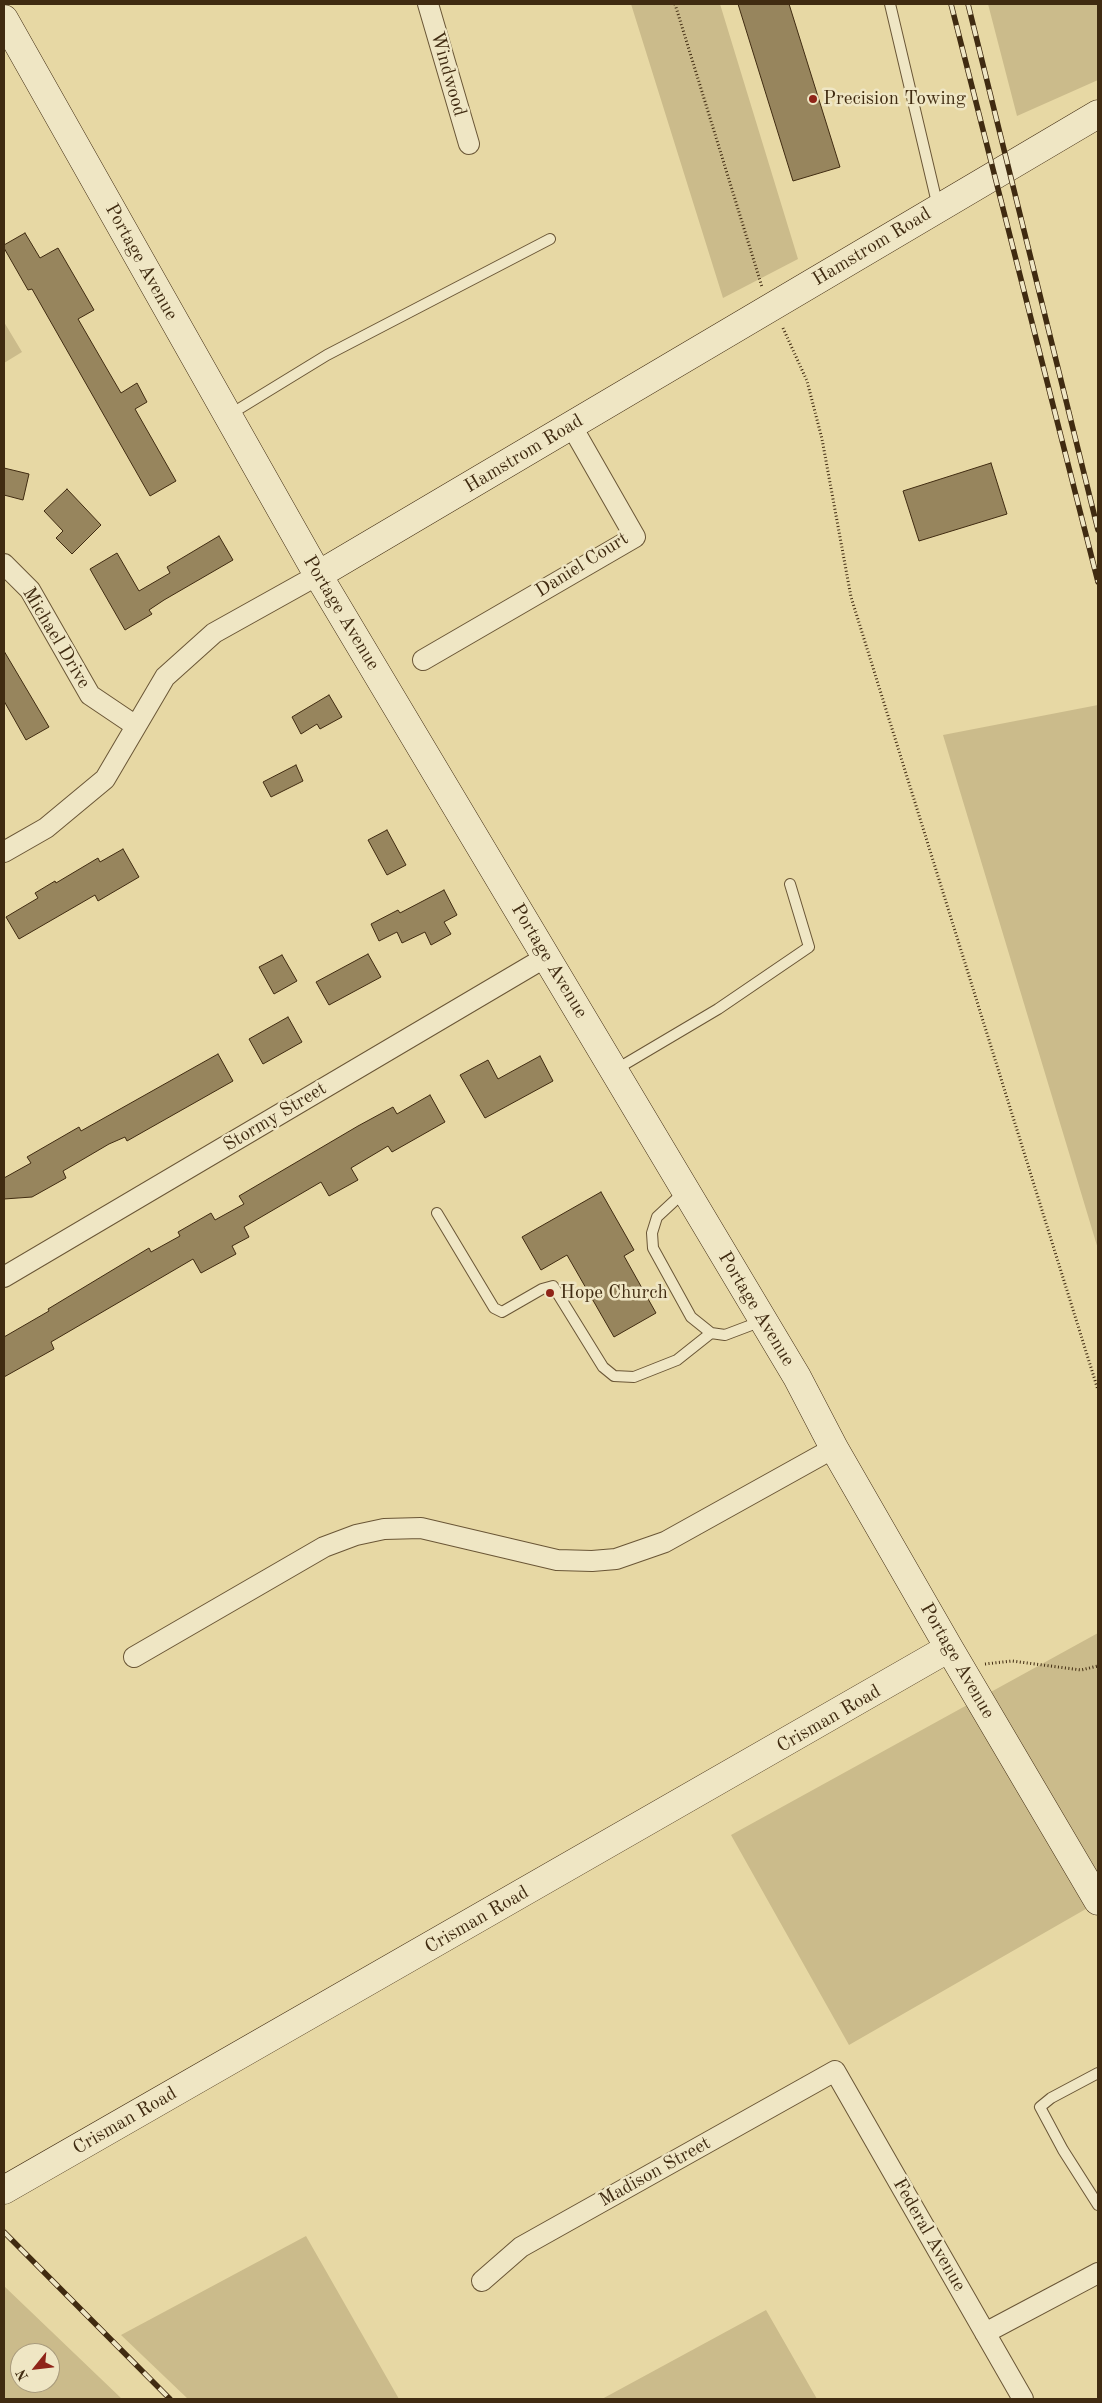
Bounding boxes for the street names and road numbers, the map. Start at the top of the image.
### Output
street label: Windwood [425,29,471,119]
street label: Portage Avenue [100,200,182,324]
street label: Hamstrom Road [809,203,935,291]
street label: Hamstrom Road [461,410,587,498]
street label: Daniel Court [531,527,633,603]
street label: Portage Avenue [298,551,384,675]
street label: Michael Drive [17,583,95,693]
street label: Portage Avenue [506,899,592,1023]
street label: Stormy Street [219,1077,331,1157]
street label: Portage Avenue [713,1247,799,1371]
street label: Portage Avenue [915,1599,999,1723]
street label: Crisman Road [773,1680,885,1758]
street label: Crisman Road [421,1881,533,1959]
street label: Crisman Road [69,2082,181,2160]
street label: Madison Street [595,2132,715,2212]
street label: Federal Avenue [887,2174,971,2296]

